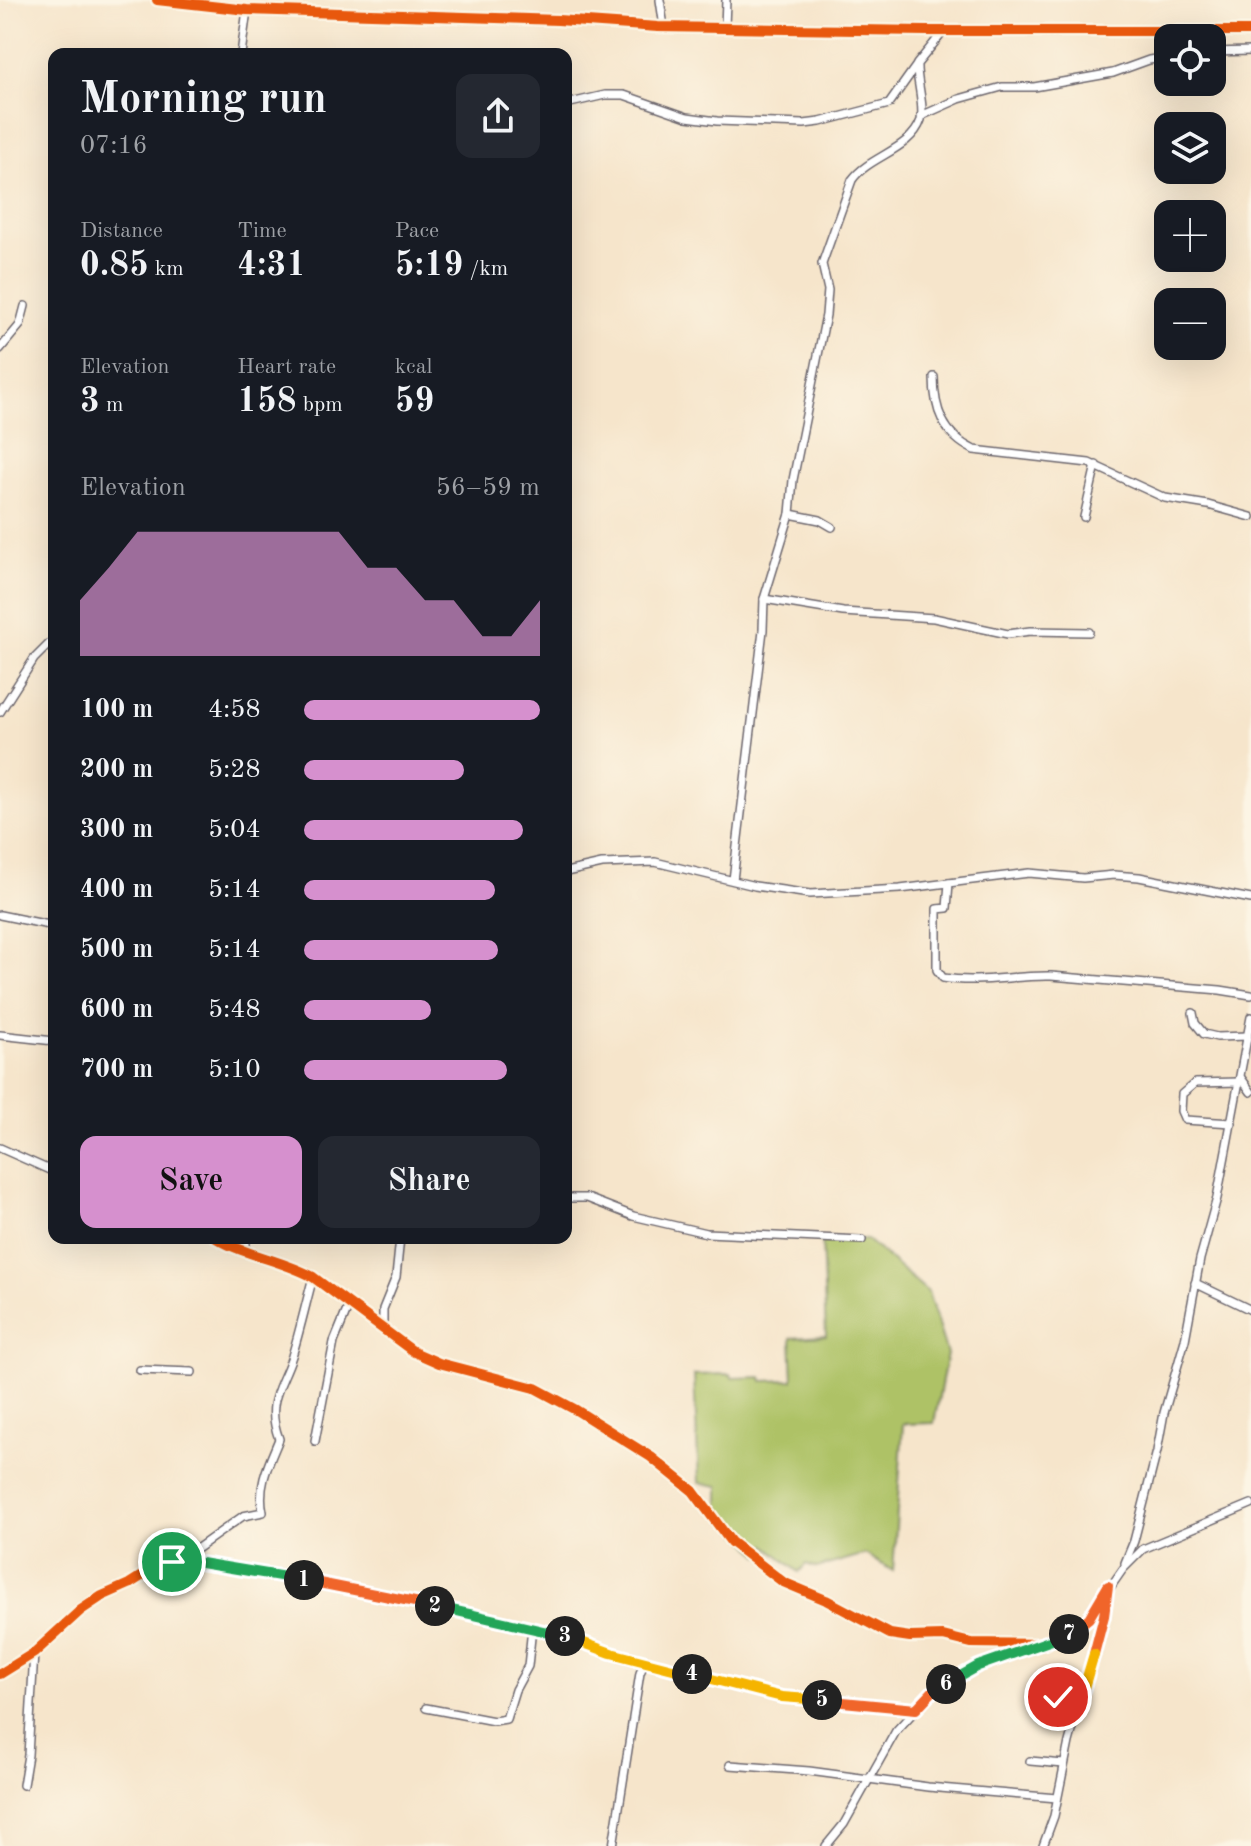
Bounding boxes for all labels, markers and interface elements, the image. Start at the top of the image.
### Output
map controls [1154,24,1226,360]
button: locate [1154,24,1226,96]
button: share [456,74,540,158]
text: Morning run [80,78,327,122]
button: layers [1154,112,1226,184]
text: 07:16 [80,133,148,159]
button: + [1154,200,1226,272]
text: Distance [80,220,163,242]
text: Time [237,220,287,242]
text: Pace [395,220,439,242]
text: 0.85 [80,249,149,283]
text: 4:31 [237,249,306,283]
text: 5:19 [395,249,463,283]
text: km [149,258,184,280]
text: /km [463,258,508,280]
button: − [1154,288,1226,360]
text: Elevation [80,356,170,378]
text: Heart rate [237,356,336,378]
text: kcal [395,356,433,378]
text: 3 [80,385,100,419]
text: 158 [237,385,297,419]
text: 59 [395,385,434,419]
text: m [100,394,123,416]
text: bpm [297,394,343,416]
text: Elevation [80,475,186,501]
text: 56–59 m [436,475,540,501]
text: 100 m [80,697,153,723]
text: 4:58 [208,697,261,723]
text: 200 m [80,757,153,783]
text: 5:28 [208,757,261,783]
text: 300 m [80,817,153,843]
text: 5:04 [208,817,261,843]
text: 400 m [80,877,153,903]
text: 5:14 [208,877,261,903]
text: 500 m [80,937,153,963]
text: 5:14 [208,937,261,963]
text: 600 m [80,997,153,1023]
text: 5:48 [208,997,261,1023]
text: 700 m [80,1057,153,1083]
text: 5:10 [208,1057,261,1083]
button: Save [80,1136,302,1228]
button: Share [318,1136,540,1228]
pin [138,1528,206,1596]
icon: arrive [150,1540,194,1584]
pin: 1 [284,1560,324,1600]
text: 1 [298,1569,310,1591]
pin: 2 [415,1586,455,1626]
text: 2 [429,1595,441,1617]
pin: 7 [1049,1614,1089,1654]
pin: 3 [545,1616,585,1656]
text: 7 [1063,1623,1075,1645]
text: 3 [559,1625,571,1647]
pin: 4 [672,1654,712,1694]
text: 4 [686,1663,698,1685]
pin [1024,1663,1092,1731]
pin: 6 [926,1664,966,1704]
text: 6 [940,1673,952,1695]
icon: check [1036,1675,1080,1719]
pin: 5 [802,1680,842,1720]
text: 5 [816,1689,828,1711]

